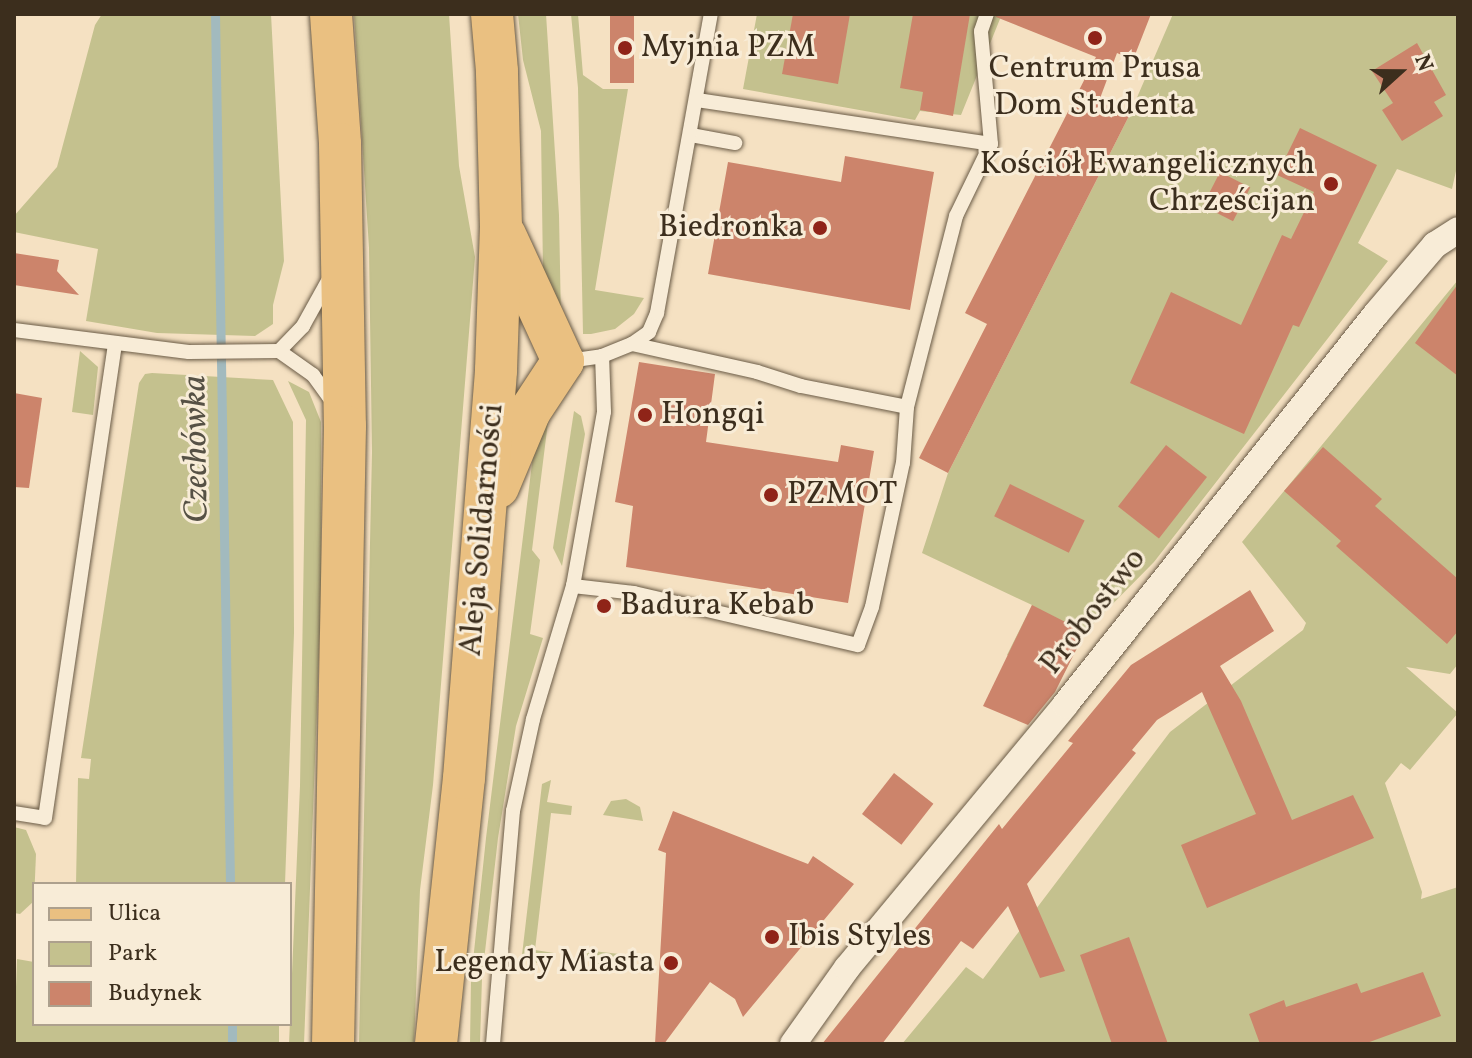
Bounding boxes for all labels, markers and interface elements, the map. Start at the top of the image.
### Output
place label: Myjnia PZM [641,29,815,67]
marker: Centrum Prusa Dom Studenta [1086,29,1104,47]
north arrow [1360,32,1440,112]
marker: Myjnia PZM [616,39,634,57]
text: N [1406,50,1440,76]
place label: Centrum Prusa Dom Studenta [989,51,1201,126]
place label: Kościół Ewangelicznych Chrześcijan [980,147,1315,222]
marker: Kościół Ewangelicznych Chrześcijan [1322,175,1340,193]
place label: Biedronka [658,209,804,247]
marker: Biedronka [811,219,829,237]
water label: Czechówka [175,375,219,523]
place label: Hongqi [661,396,765,434]
street label: Aleja Solidarności [453,402,513,658]
marker: Hongqi [636,406,654,424]
place label: PZMOT [787,476,897,514]
marker: PZMOT [762,486,780,504]
street label: Probostwo [1033,541,1155,683]
place label: Badura Kebab [620,587,814,625]
marker: Badura Kebab [595,597,613,615]
legend [32,882,292,1026]
text: Ulica [108,897,161,931]
place label: Ibis Styles [788,918,931,956]
marker: Ibis Styles [763,928,781,946]
text: Park [108,937,157,971]
place label: Legendy Miasta [433,944,655,982]
marker: Legendy Miasta [662,954,680,972]
text: Budynek [108,977,202,1011]

